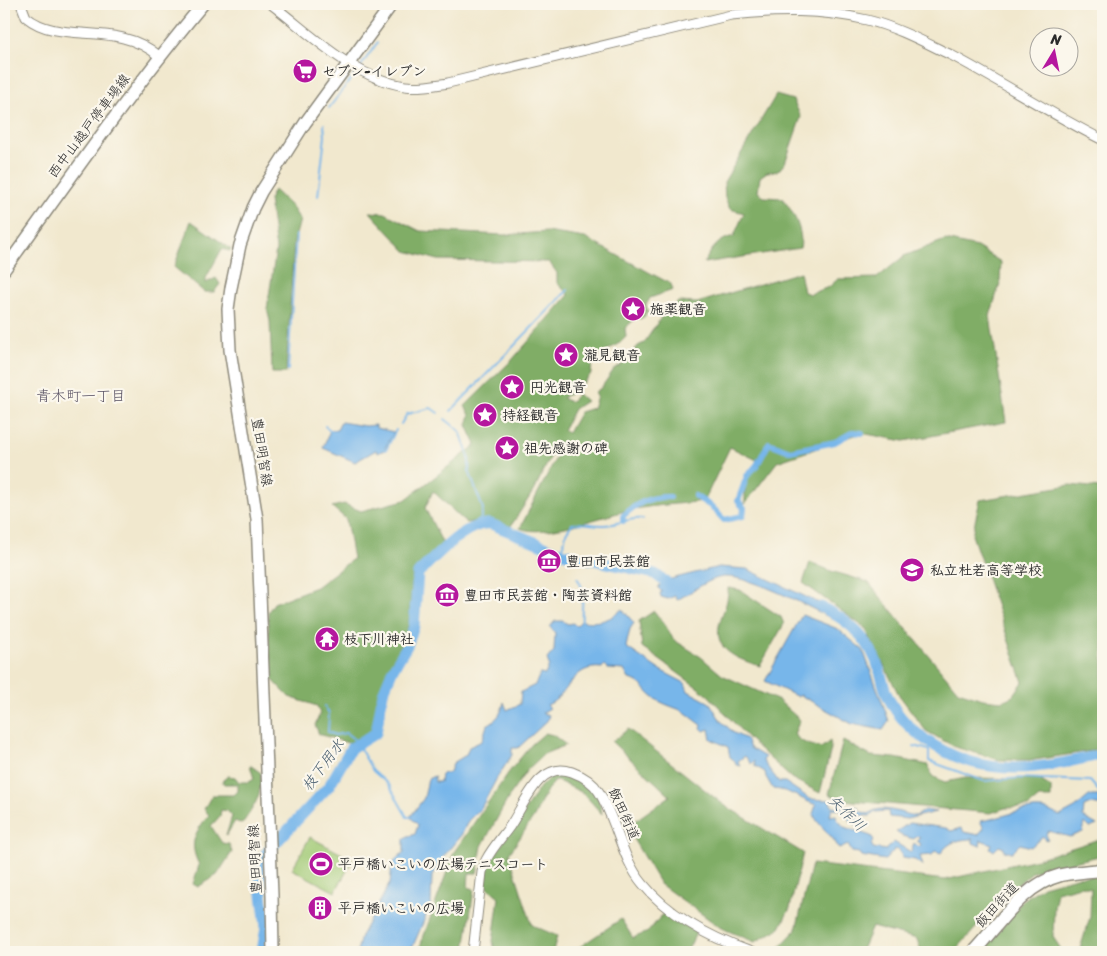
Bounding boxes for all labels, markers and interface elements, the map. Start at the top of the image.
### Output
text: N [1048,26,1063,53]
north arrow [1030,28,1080,78]
supermarket icon: セブン-イレブン [292,58,318,84]
place label: セブン-イレブン [322,59,427,84]
street label: 西中山越戸停車場線 [41,68,137,184]
place icon: 施薬観音 [620,296,646,322]
place label: 施薬観音 [650,297,706,322]
place icon: 瀧見観音 [553,342,579,368]
place label: 瀧見観音 [584,343,640,368]
place icon: 円光観音 [499,374,525,400]
place label: 円光観音 [530,375,586,400]
district label: 青木町一丁目 [36,383,126,409]
place icon: 持経観音 [472,402,498,428]
place label: 持経観音 [502,403,558,428]
street label: 豊田明智線 [244,415,280,489]
place icon: 祖先感謝の碑 [494,435,520,461]
place label: 祖先感謝の碑 [524,436,608,461]
museum icon: 豊田市民芸館 [536,548,562,574]
place label: 豊田市民芸館 [566,549,650,574]
school or university icon: 私立杜若高等学校 [899,557,925,583]
place label: 私立杜若高等学校 [930,558,1042,583]
museum icon: 豊田市民芸館・陶芸資料館 [434,582,460,608]
place label: 豊田市民芸館・陶芸資料館 [464,583,632,608]
temple icon: 枝下川神社 [314,626,340,652]
place label: 枝下川神社 [344,627,414,652]
water label: 枝下用水 [295,733,351,797]
street label: 飯田街道 [601,783,647,845]
water label: 矢作川 [822,788,872,838]
street label: 豊田明智線 [241,823,269,895]
sports icon: 平戸橋いこいの広場テニスコート [308,851,334,877]
place label: 平戸橋いこいの広場テニスコート [338,852,548,877]
street label: 飯田街道 [969,876,1025,934]
building icon: 平戸橋いこいの広場 [307,895,333,921]
place label: 平戸橋いこいの広場 [338,896,464,921]

